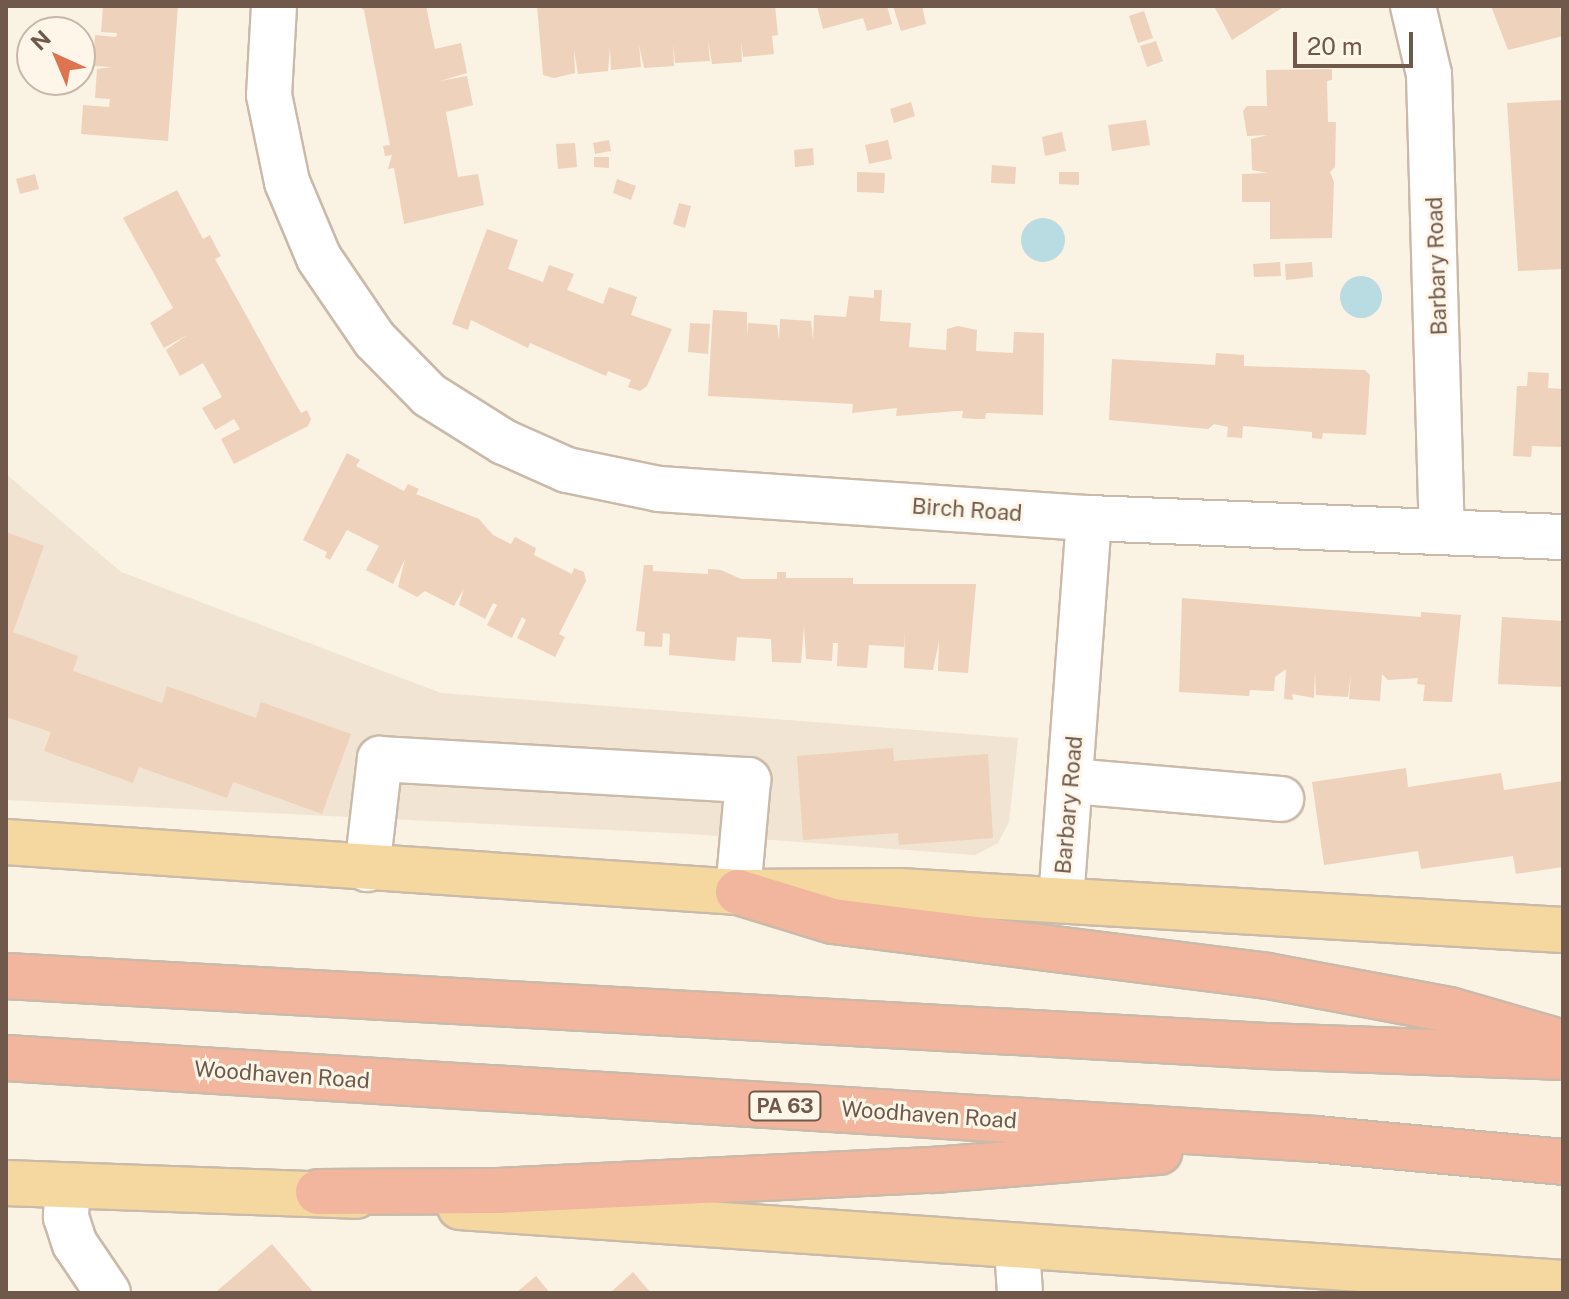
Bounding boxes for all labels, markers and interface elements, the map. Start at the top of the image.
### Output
north arrow [16,16,96,96]
scale bar [1297,16,1417,66]
text: N [25,25,56,56]
text: 20 m [1307,32,1363,60]
street label: Barbary Road [1421,196,1453,336]
street label: Birch Road [911,493,1023,527]
street label: Barbary Road [1050,735,1088,875]
street label: Woodhaven Road [193,1056,371,1094]
road number: PA 63 [747,1090,823,1122]
street label: Woodhaven Road [840,1096,1018,1134]

